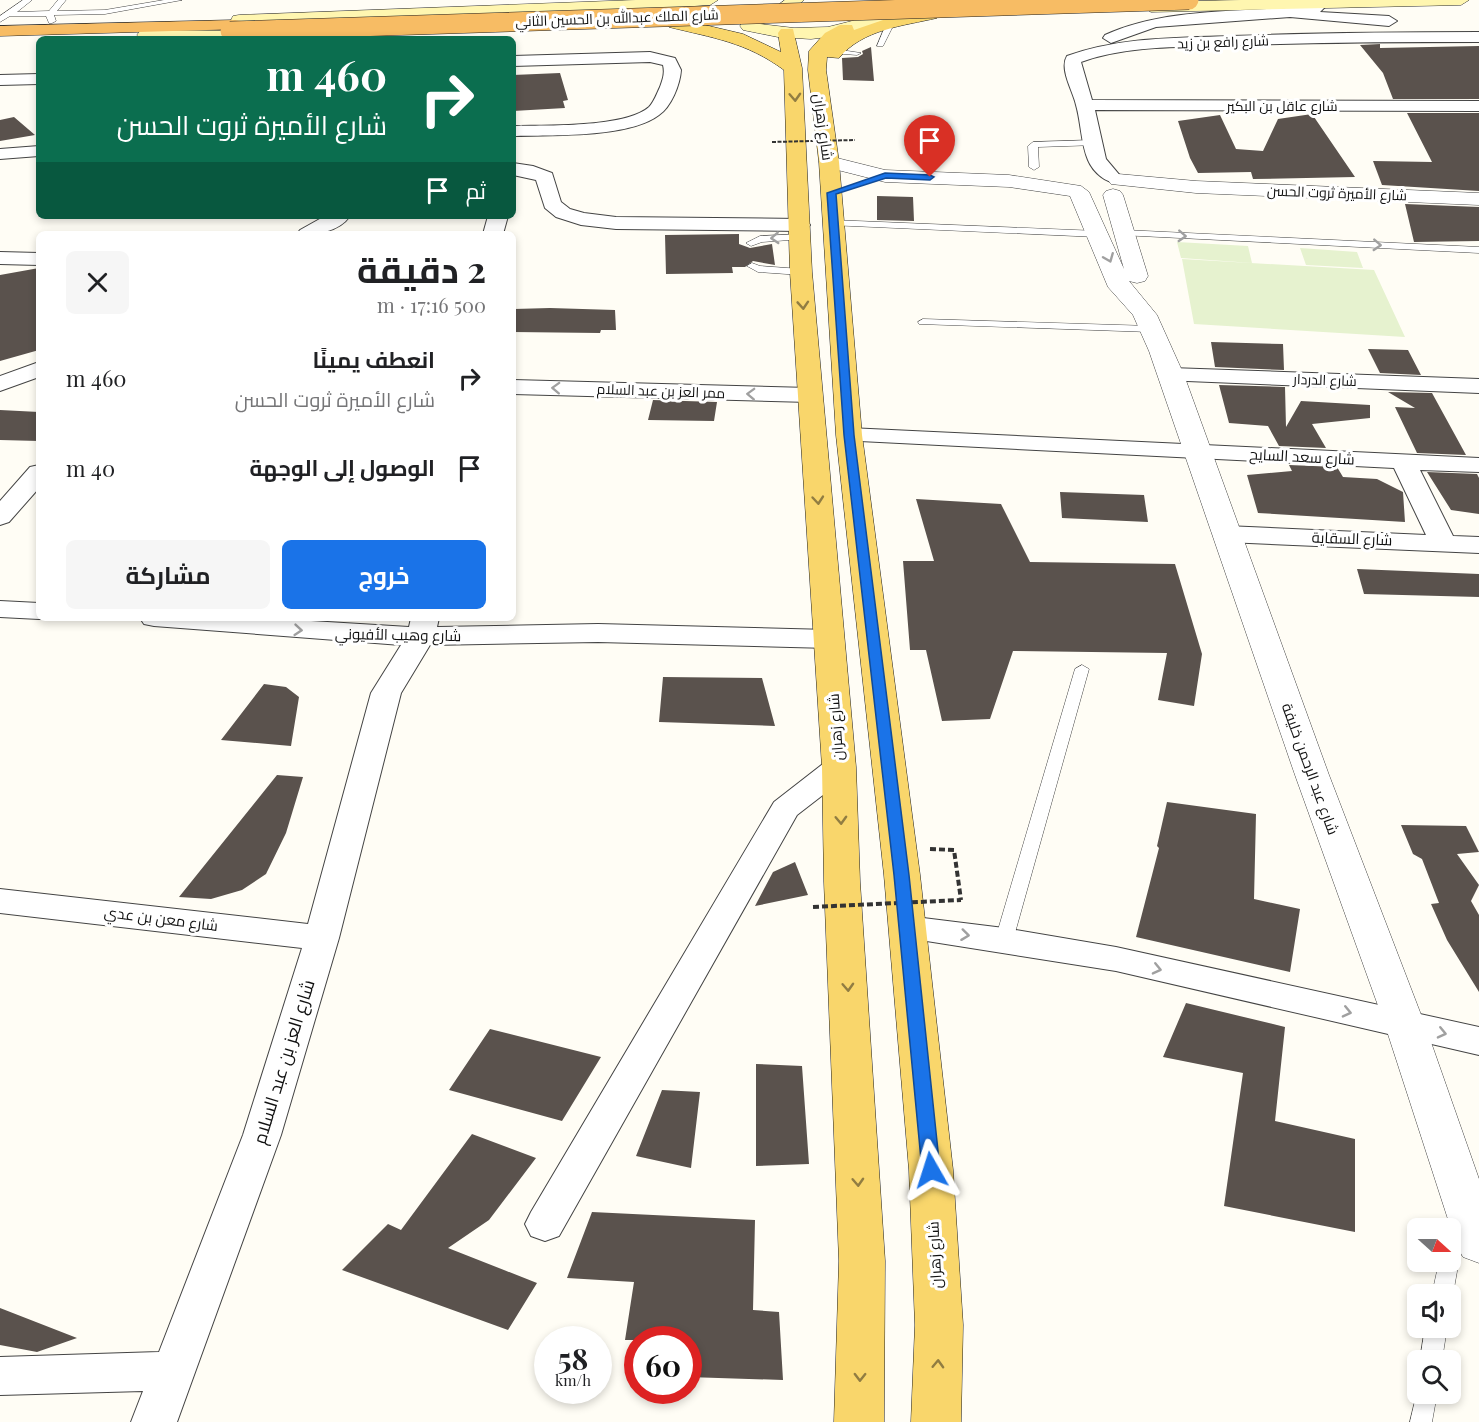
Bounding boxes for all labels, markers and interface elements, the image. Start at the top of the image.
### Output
street label: شارع الملك عبدالله بن الحسين الثاني [515,4,719,34]
street label: شارع رافع بن زيد [1177,30,1269,53]
text: 460 m [266,46,387,102]
icon: right [408,60,486,138]
one-way arrow [788,92,801,101]
street label: شارع زهران [807,92,839,162]
street label: شارع عاقل بن البكير [1225,96,1338,115]
text: شارع الأميرة ثروت الحسن [117,106,387,142]
pin [904,115,955,177]
icon: arrive [913,124,946,157]
icon: arrive [421,174,454,207]
text: ثم [466,175,486,205]
street label: شارع الأميرة ثروت الحسن [1267,181,1407,204]
one-way arrow [1177,229,1186,242]
one-way arrow [770,232,779,245]
one-way arrow [1372,239,1381,252]
text: 2 دقيقة [357,244,486,292]
button: close [66,251,129,314]
one-way arrow [1101,253,1114,263]
text: 500 m · 17:16 [377,291,486,318]
one-way arrow [796,301,809,310]
text: انعطف يمينًا [313,344,435,374]
icon: right [453,362,486,395]
text: 460 m [66,363,126,393]
street label: شارع الدردار [1292,369,1357,390]
street label: ممر العز بن عبد السلام [596,379,726,403]
one-way arrow [552,382,561,394]
text: شارع الأميرة ثروت الحسن [235,385,435,412]
one-way arrow [746,387,755,400]
street label: شارع سعد السايح [1249,443,1355,471]
text: الوصول إلى الوجهة [249,452,435,482]
icon: arrive [453,452,486,485]
text: 40 m [66,453,115,483]
one-way arrow [811,495,824,504]
street label: شارع السقاية [1311,527,1393,551]
button: مشاركة [66,540,270,609]
button: خروج [282,540,486,609]
street label: شارع وهيب الأفيوني [335,623,461,648]
one-way arrow [293,624,302,637]
street label: شارع زهران [823,693,849,761]
street label: شارع عبد الرحمن خليفة [1276,700,1344,838]
one-way arrow [834,815,847,824]
street label: شارع معن بن عدي [103,901,219,938]
one-way arrow [960,929,969,941]
one-way arrow [1151,961,1161,974]
street label: شارع العز بن عبد السلام [247,976,320,1147]
one-way arrow [841,982,854,991]
one-way arrow [1342,1004,1352,1017]
one-way arrow [1437,1026,1447,1039]
position arrow [899,1138,963,1202]
one-way arrow [851,1177,864,1186]
north arrow [1407,1218,1461,1272]
map controls [1407,1218,1461,1404]
street label: شارع زهران [922,1221,948,1289]
button: sound [1407,1284,1461,1338]
speed limit sign: 60 [624,1326,702,1404]
text: 58 [558,1338,588,1378]
button: search [1407,1350,1461,1404]
one-way arrow [932,1359,944,1368]
text: km/h [555,1370,591,1390]
one-way arrow [854,1372,867,1381]

